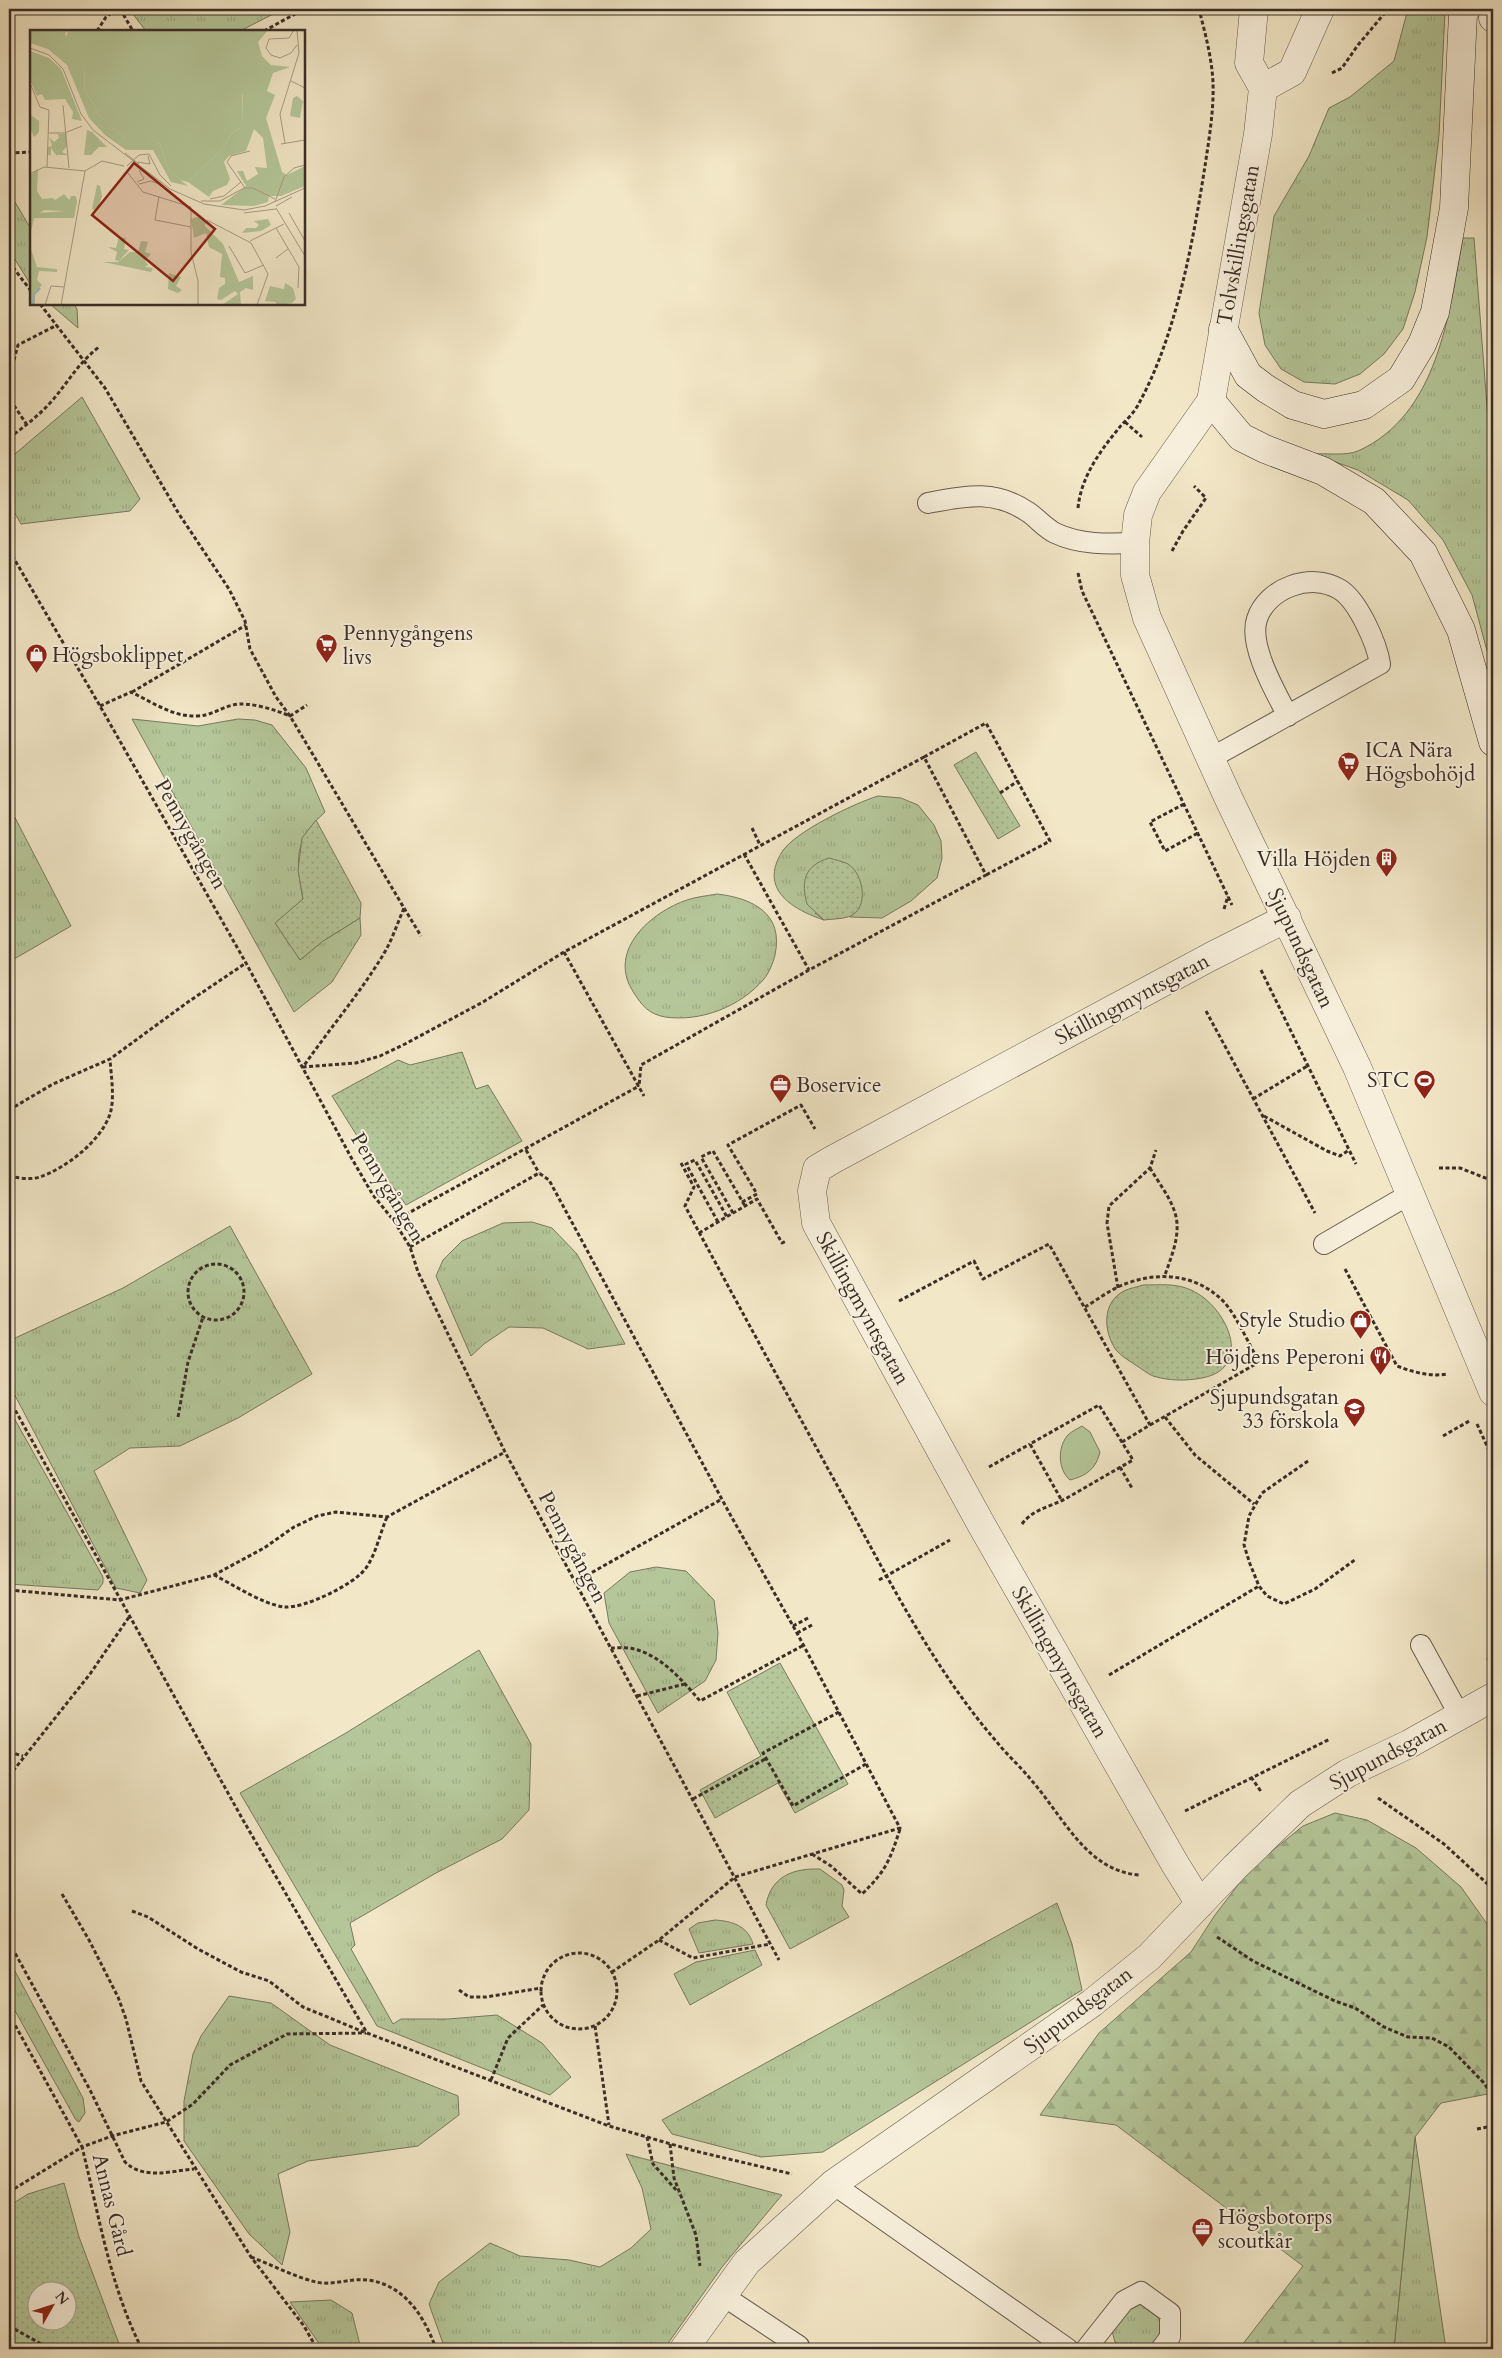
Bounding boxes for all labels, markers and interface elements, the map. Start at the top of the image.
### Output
inset map [30,30,305,305]
street label: Tolvskillingsgatan [1210,162,1267,328]
place label: Pennygångens livs [343,619,473,672]
supermarket icon: Pennygångens livs [315,633,339,664]
place label: Högsboklippet [52,641,184,670]
shop icon: Högsboklippet [24,643,48,674]
place label: ICA Nära Högsbohöjd [1365,736,1475,789]
supermarket icon: ICA Nära Högsbohöjd [1337,750,1361,781]
street label: Pennygången [147,774,234,895]
place label: Villa Höjden [1257,845,1371,874]
building icon: Villa Höjden [1375,847,1399,878]
street label: Sjupundsgatan [1260,883,1341,1013]
street label: Skillingmyntsgatan [1050,946,1215,1052]
place label: STC [1367,1066,1409,1095]
sports icon: STC [1413,1068,1437,1099]
place label: Boservice [796,1071,882,1100]
office icon: Boservice [768,1073,792,1104]
street label: Pennygången [343,1127,432,1247]
street label: Skillingmyntsgatan [808,1226,917,1390]
place label: Style Studio [1239,1306,1345,1335]
shop icon: Style Studio [1349,1308,1373,1339]
place label: Höjdens Peperoni [1205,1343,1365,1372]
restaurant icon: Höjdens Peperoni [1369,1345,1393,1376]
place label: Sjupundsgatan 33 förskola [1210,1383,1339,1436]
school or university icon: Sjupundsgatan 33 förskola [1343,1397,1367,1428]
street label: Pennygången [531,1486,614,1608]
street label: Skillingmyntsgatan [1004,1581,1115,1744]
street label: Sjupundsgatan [1324,1711,1452,1798]
street label: Sjupundsgatan [1018,1960,1139,2061]
street label: Annas Gård [85,2151,138,2260]
place label: Högsbotorps scoutkår [1218,2203,1332,2256]
office icon: Högsbotorps scoutkår [1190,2217,1214,2248]
north arrow [28,2280,78,2330]
text: N [51,2287,73,2309]

